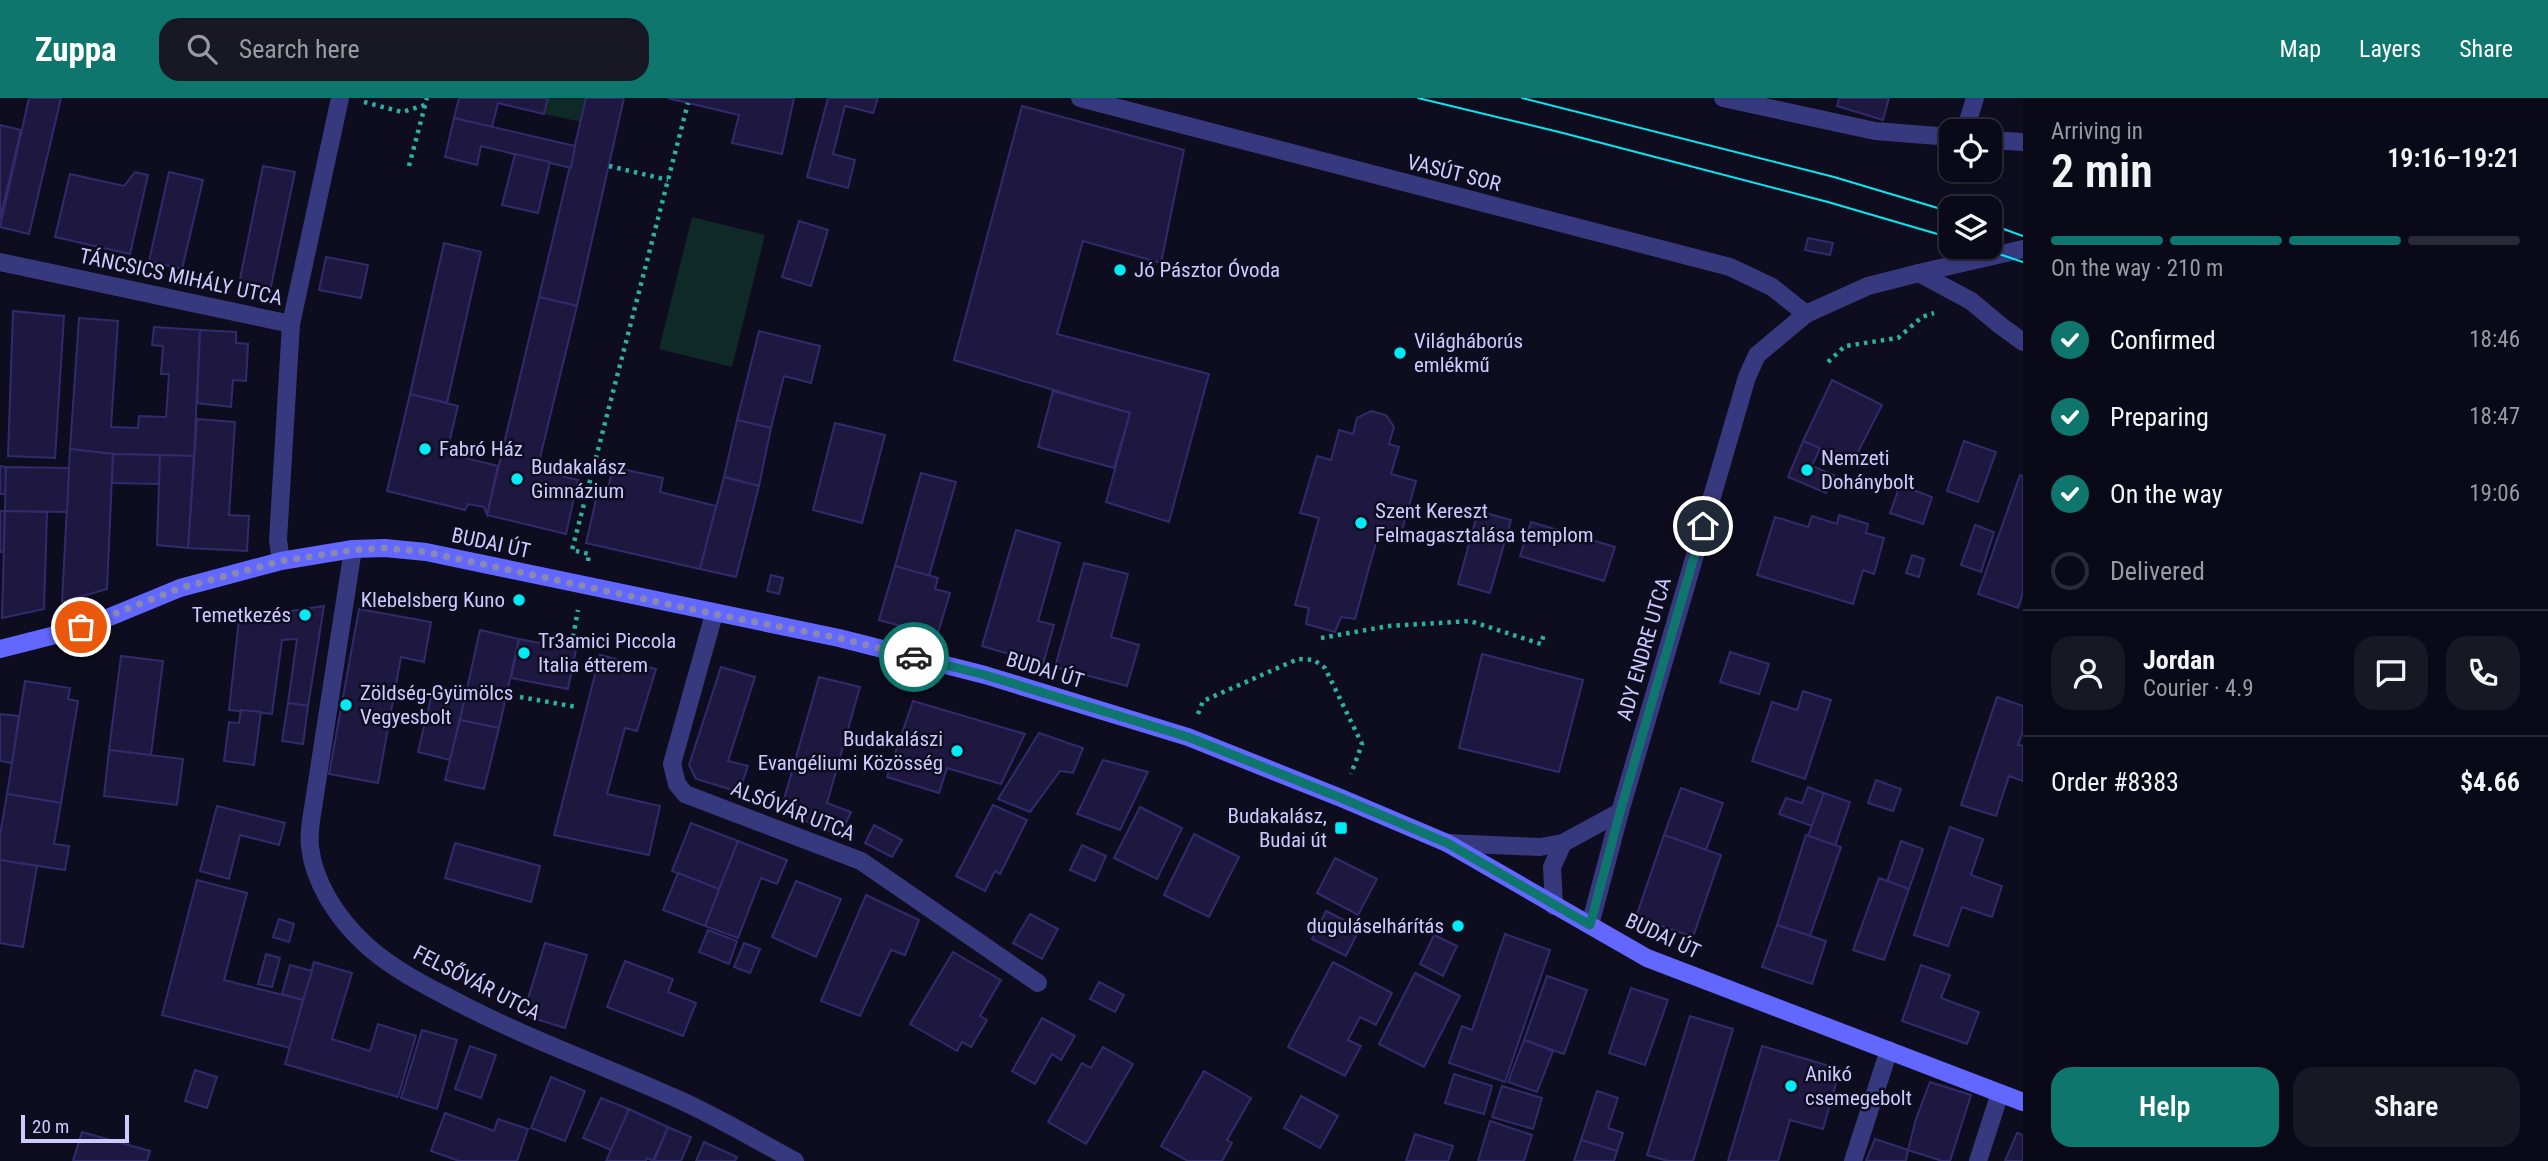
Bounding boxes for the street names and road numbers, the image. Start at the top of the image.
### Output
street label: VASÚT SOR [1405,150,1503,196]
street label: TÁNCSICS MIHÁLY UTCA [77,244,285,310]
street label: BUDAI ÚT [449,523,533,563]
street label: ADY ENDRE UTCA [1612,575,1676,723]
street label: BUDAI ÚT [1003,647,1087,693]
street label: ALSÓVÁR UTCA [728,776,858,846]
street label: BUDAI ÚT [1622,908,1704,964]
street label: FELSŐVÁR UTCA [409,941,545,1025]

